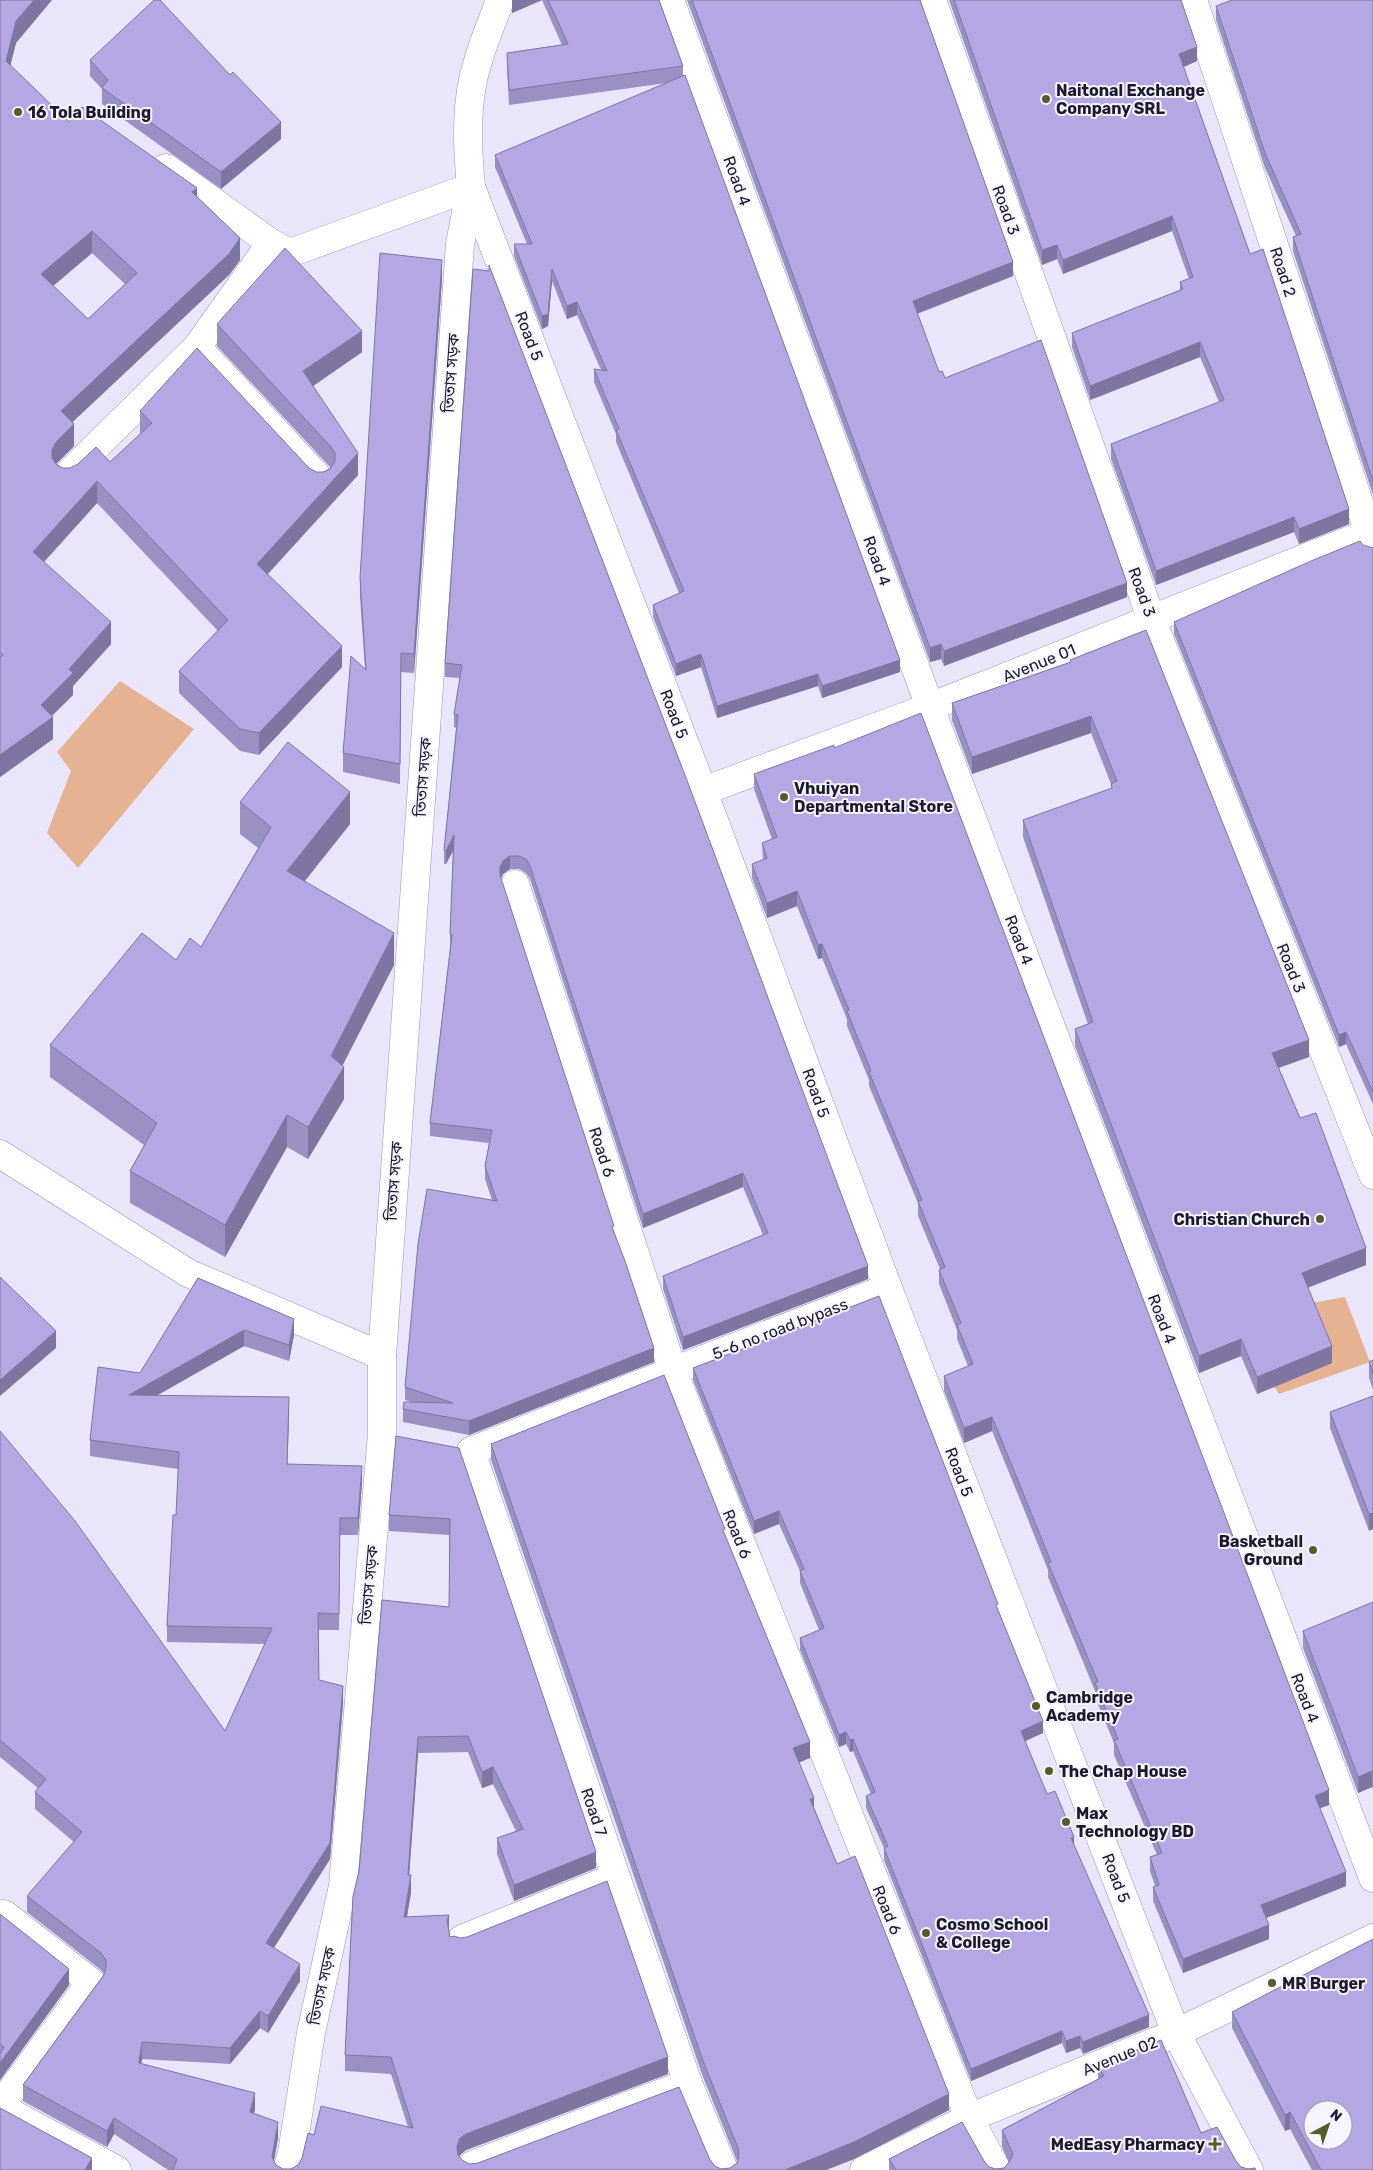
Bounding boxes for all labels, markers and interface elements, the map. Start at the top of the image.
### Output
place label: Naitonal Exchange Company SRL [1056,81,1205,118]
marker: Naitonal Exchange Company SRL [1040,93,1052,105]
place label: 16 Tola Building [28,103,151,122]
marker: 16 Tola Building [12,106,24,118]
street label: Road 4 [719,153,755,209]
street label: Road 3 [988,183,1024,237]
street label: Road 2 [1266,245,1300,299]
street label: Road 5 [511,309,547,363]
street label: তিতাস সড়ক [439,332,463,414]
street label: Road 4 [859,533,895,589]
street label: Road 3 [1124,565,1160,619]
street label: Avenue 01 [1000,640,1078,686]
street label: Road 5 [656,687,692,741]
street label: তিতাস সড়ক [411,736,435,818]
place label: Vhuiyan Departmental Store [794,779,953,816]
marker: Vhuiyan Departmental Store [778,791,790,803]
street label: Road 4 [1001,912,1037,968]
street label: Road 3 [1273,941,1309,995]
street label: Road 5 [798,1066,834,1120]
street label: Road 6 [585,1125,619,1180]
street label: তিতাস সড়ক [382,1140,406,1222]
place label: Christian Church [1174,1210,1310,1229]
marker: Christian Church [1314,1213,1326,1225]
street label: Road 4 [1144,1291,1180,1347]
street label: 5-6 no road bypass [710,1294,850,1364]
street label: Road 5 [941,1445,977,1499]
street label: Road 6 [719,1507,756,1562]
place label: Basketball Ground [1219,1532,1303,1569]
street label: তিতাস সড়ক [356,1544,382,1626]
marker: Basketball Ground [1307,1544,1319,1556]
street label: Road 4 [1287,1670,1323,1726]
place label: Cambridge Academy [1046,1688,1133,1725]
marker: Cambridge Academy [1030,1700,1042,1712]
place label: The Chap House [1059,1762,1187,1781]
marker: The Chap House [1043,1765,1055,1777]
street label: Road 7 [577,1785,611,1839]
place label: Max Technology BD [1076,1804,1194,1841]
marker: Max Technology BD [1060,1816,1072,1828]
street label: Road 5 [1098,1851,1134,1905]
street label: Road 6 [869,1883,906,1938]
place label: Cosmo School & College [936,1915,1048,1952]
marker: Cosmo School & College [920,1927,932,1939]
street label: তিতাস সড়ক [304,1944,340,2028]
place label: MR Burger [1282,1974,1366,1993]
marker: MR Burger [1266,1977,1278,1989]
street label: Avenue 02 [1080,2032,1160,2080]
north arrow [1303,2100,1353,2150]
text: N [1327,2106,1345,2125]
place label: MedEasy Pharmacy [1051,2135,1205,2154]
marker: MedEasy Pharmacy [1209,2138,1221,2150]

